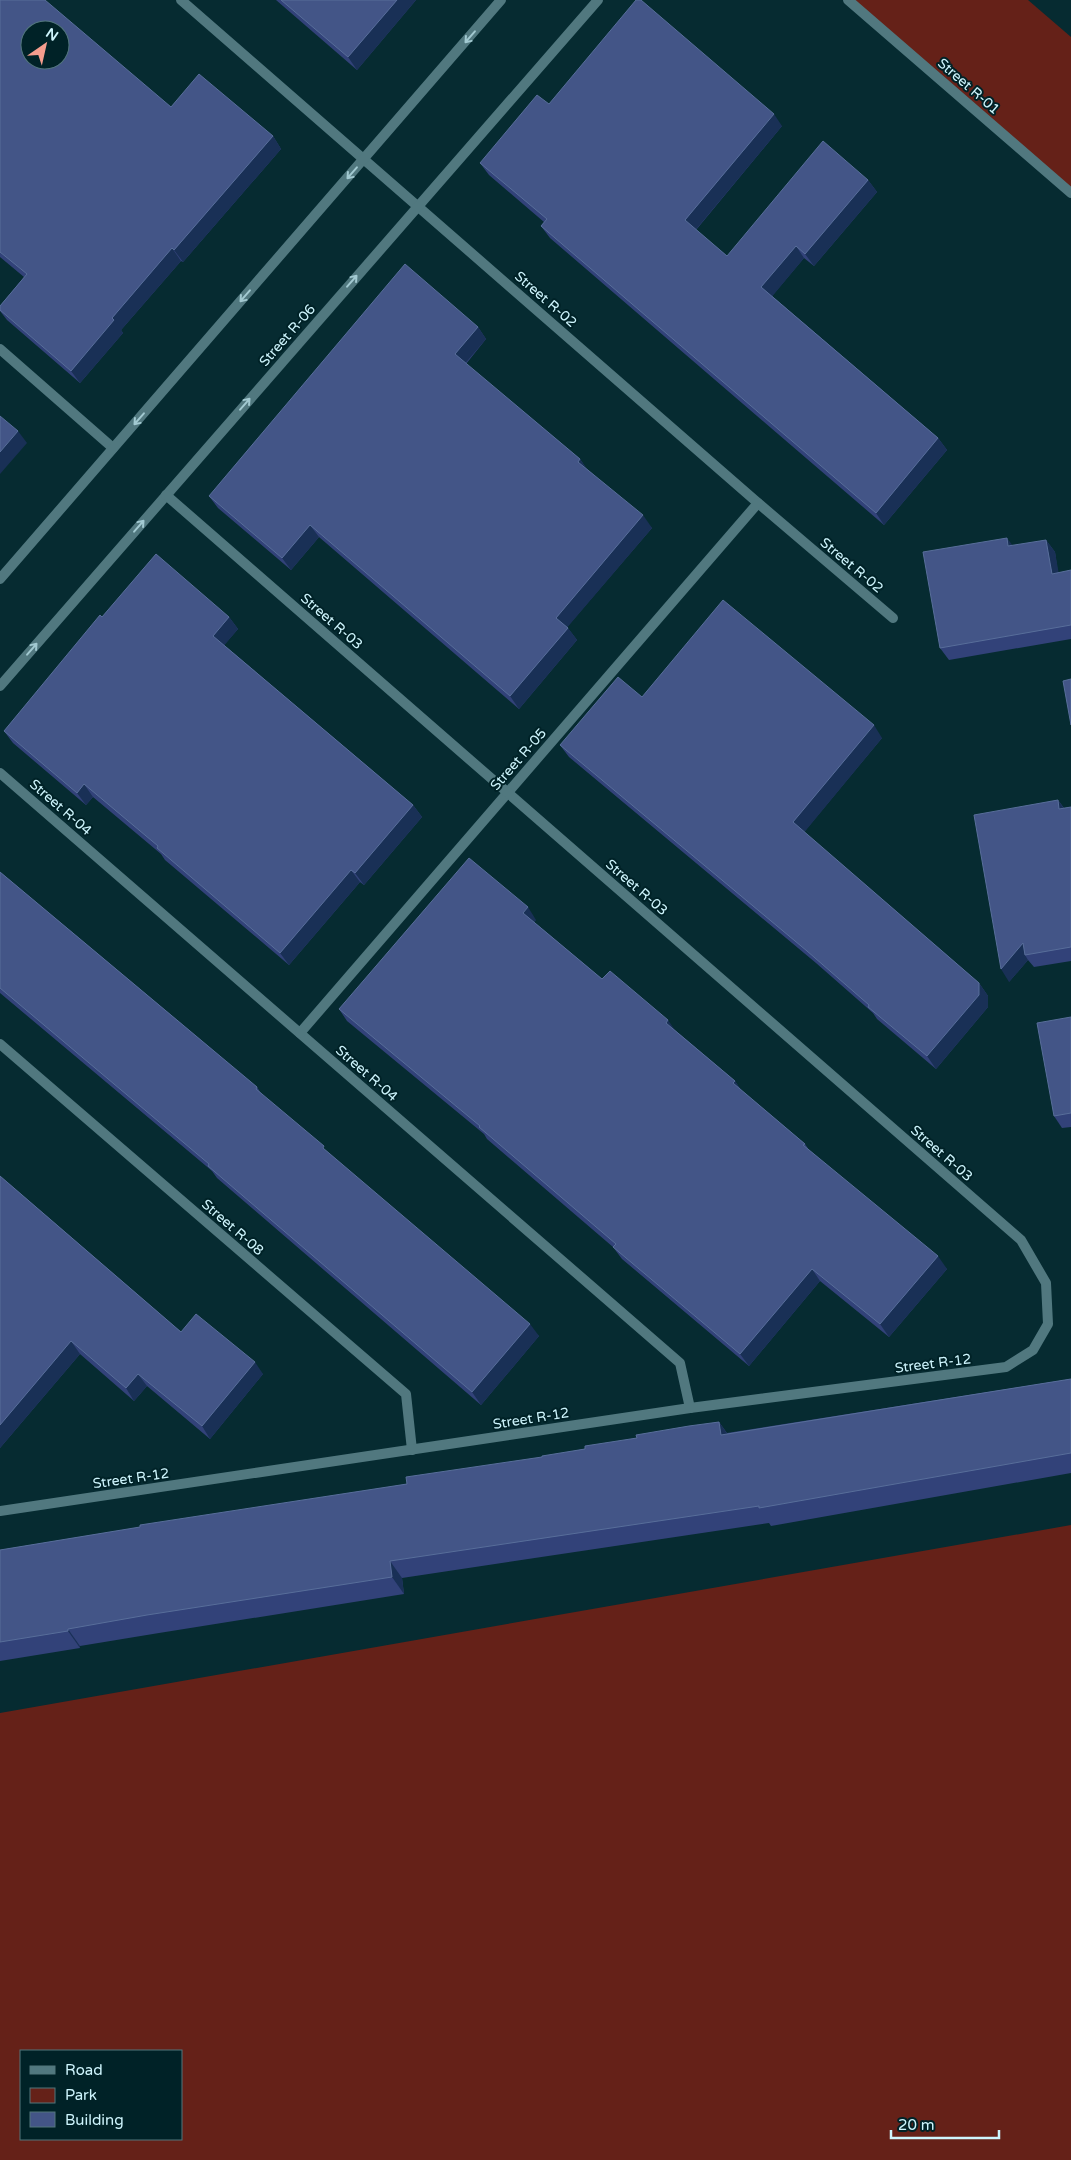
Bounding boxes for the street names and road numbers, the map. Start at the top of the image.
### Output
street label: Street R-01 [934,55,1003,118]
street label: Street R-02 [511,268,580,331]
street label: Street R-06 [256,301,319,370]
street label: Street R-02 [817,534,887,597]
street label: Street R-03 [297,590,366,653]
street label: Street R-05 [487,725,550,794]
street label: Street R-04 [26,776,95,839]
street label: Street R-03 [602,856,671,919]
street label: Street R-04 [332,1042,401,1105]
street label: Street R-03 [907,1122,976,1185]
street label: Street R-08 [198,1196,267,1259]
street label: Street R-12 [894,1350,972,1377]
street label: Street R-12 [492,1404,570,1433]
street label: Street R-12 [92,1465,170,1492]

